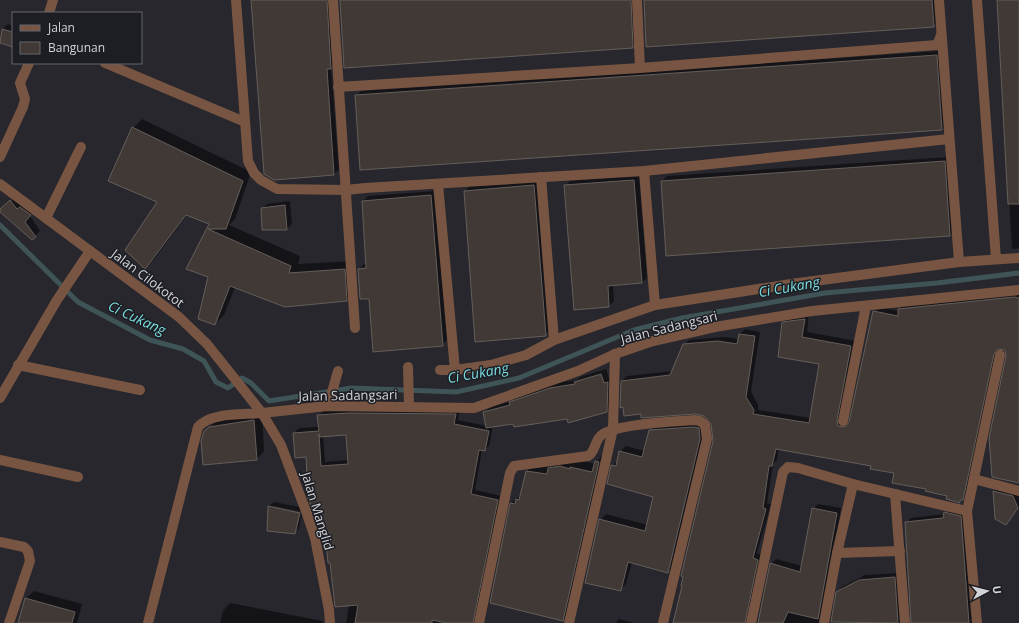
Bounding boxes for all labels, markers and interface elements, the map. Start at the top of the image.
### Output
legend [12,12,142,64]
text: Jalan [47,19,75,36]
text: Bangunan [48,39,105,56]
street label: Jalan Cilokotot [106,243,188,312]
water label: Ci Cukang [757,272,822,301]
water label: Ci Cukang [105,296,170,340]
street label: Jalan Sadangsari [617,306,719,348]
water label: Ci Cukang [446,358,511,387]
street label: Jalan Sadangsari [296,385,398,405]
street label: Jalan Manglid [297,468,338,552]
north arrow [967,571,1007,611]
text: U [989,585,1005,595]

